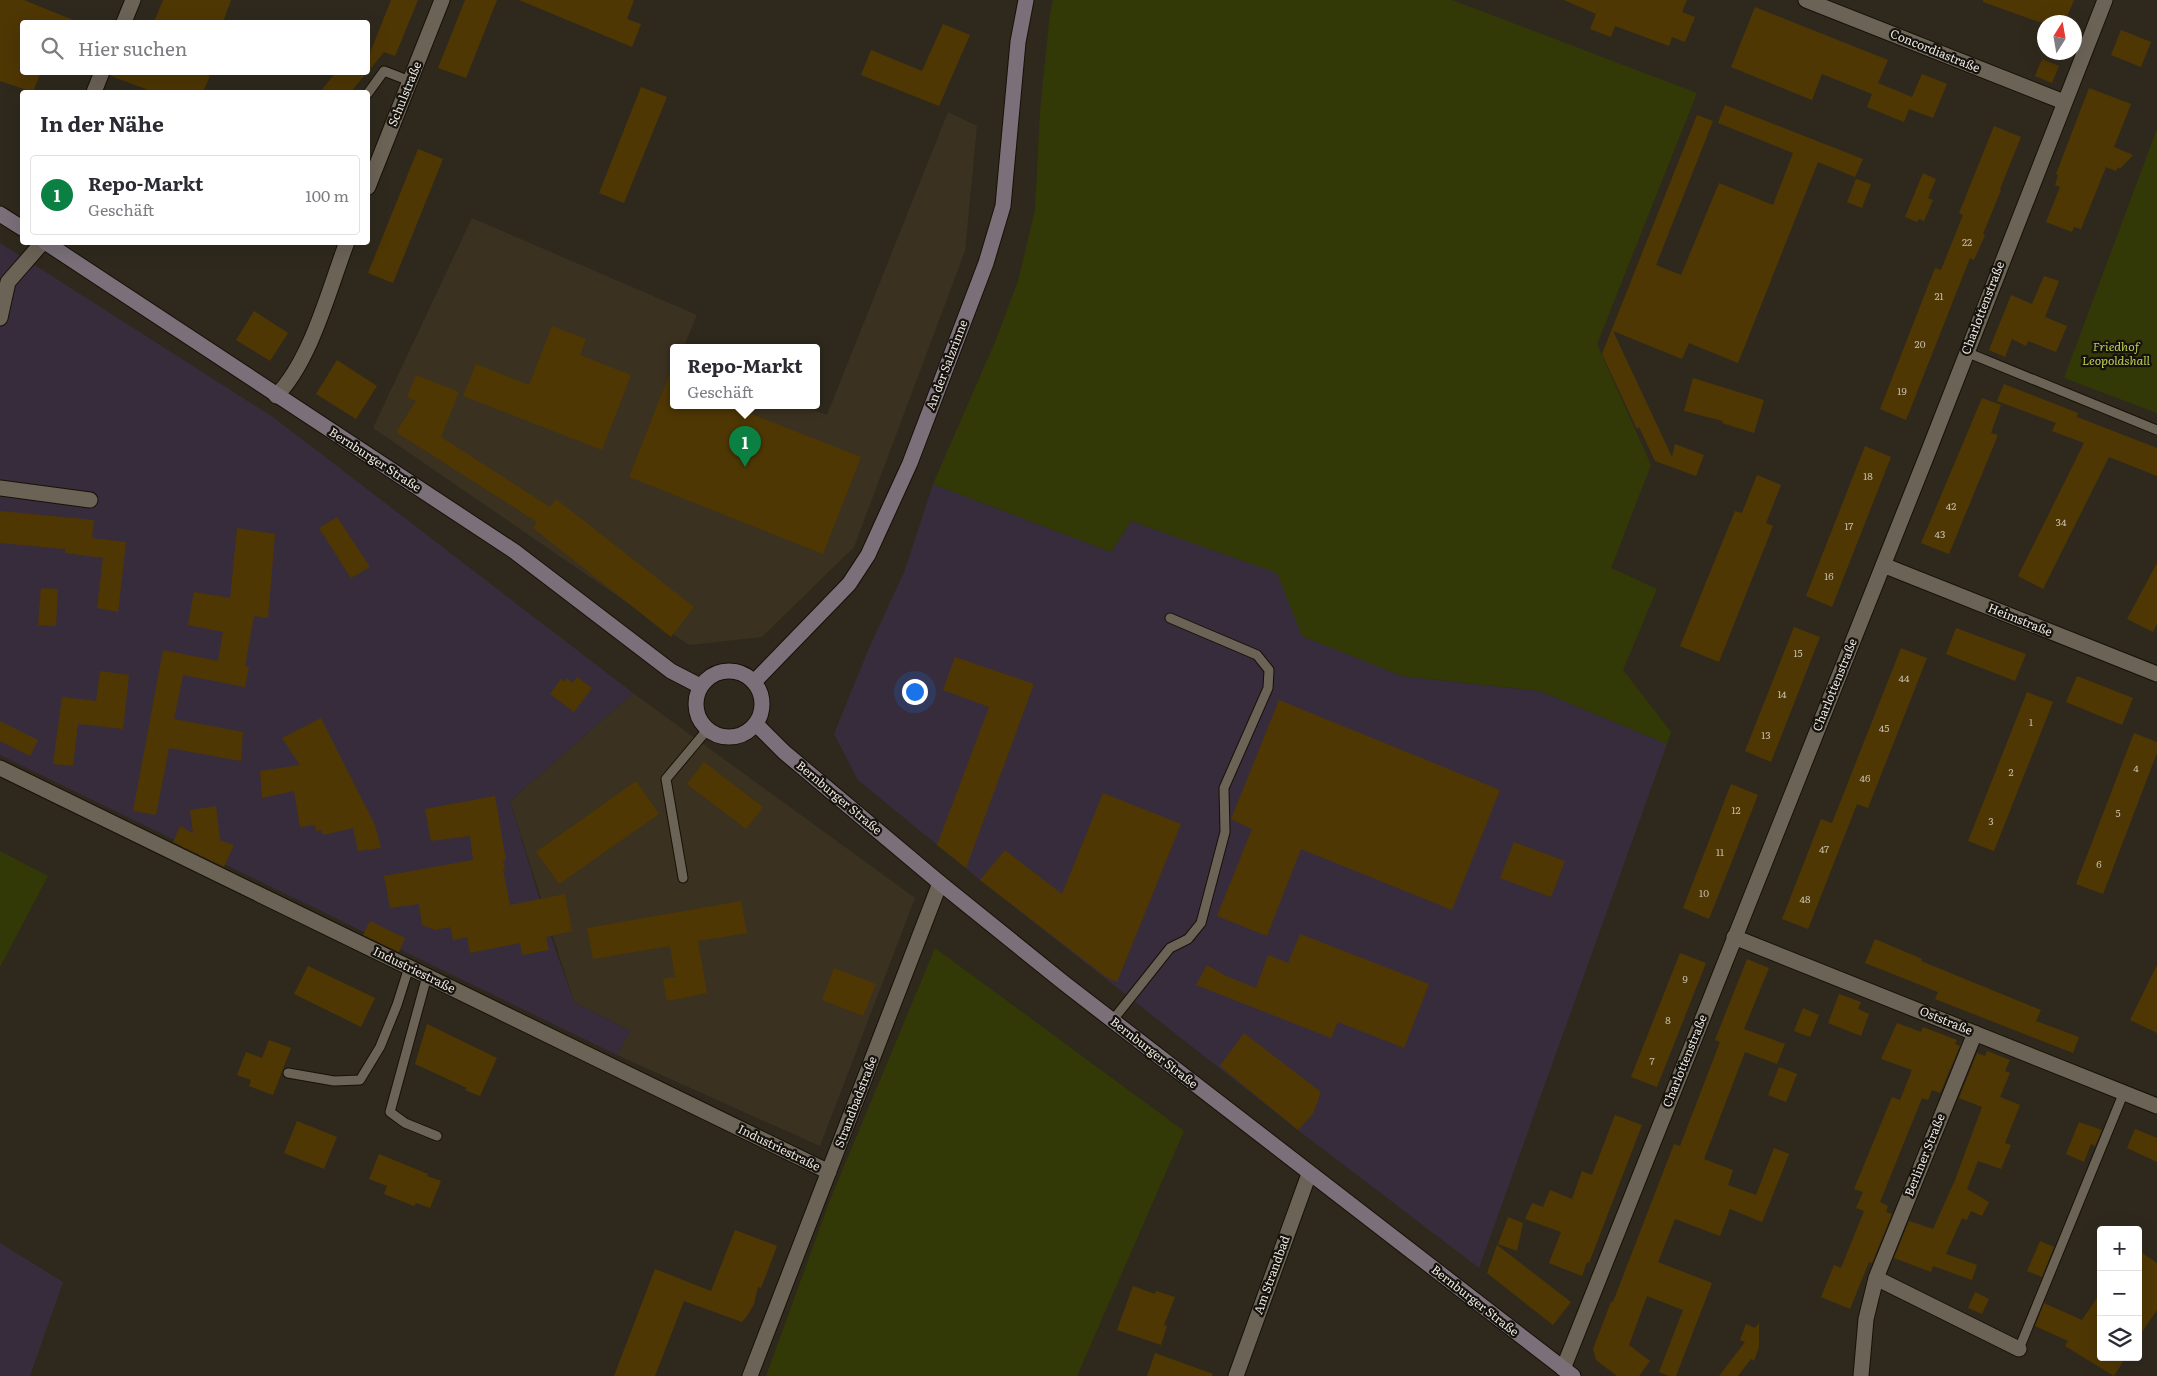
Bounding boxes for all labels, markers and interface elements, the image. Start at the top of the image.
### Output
north arrow [2037,15,2082,60]
search box [20,20,370,75]
street label: Concordiastraße [1888,24,1983,76]
icon: search [38,34,66,62]
text: Hier suchen [78,34,187,62]
street label: Schulstraße [383,58,425,129]
text: In der Nähe [40,107,164,138]
text: Repo-Markt [88,169,203,197]
text: 1 [54,183,60,207]
text: 100 m [305,183,349,207]
text: Geschäft [88,197,154,221]
house number: 22 [1962,234,1972,249]
street label: Charlottenstraße [1956,258,2008,357]
house number: 21 [1934,288,1944,303]
street label: An der Salzrinne [921,317,972,412]
house number: 20 [1915,336,1926,351]
park label: Friedhof Leopoldshall [2082,337,2151,369]
popup [670,344,820,409]
text: Repo-Markt [687,351,803,379]
text: Geschäft [687,379,753,403]
house number: 19 [1897,383,1907,398]
street label: Bernburger Straße [326,423,425,496]
pin: 1 [729,426,761,467]
house number: 18 [1863,468,1873,483]
house number: 42 [1946,498,1956,513]
house number: 34 [2056,514,2067,529]
house number: 17 [1845,518,1853,533]
house number: 43 [1935,526,1945,541]
house number: 16 [1824,568,1834,583]
street label: Heimstraße [1985,598,2055,640]
street label: Charlottenstraße [1807,635,1861,734]
house number: 15 [1793,645,1803,660]
house number: 44 [1898,670,1910,685]
your location [902,679,928,705]
house number: 14 [1777,686,1787,701]
house number: 1 [2029,714,2033,729]
house number: 45 [1879,720,1889,735]
house number: 13 [1761,727,1771,742]
street label: Bernburger Straße [793,756,886,838]
house number: 4 [2133,760,2139,775]
house number: 2 [2008,764,2014,779]
house number: 46 [1860,770,1871,785]
house number: 12 [1731,802,1741,817]
house number: 5 [2115,805,2121,820]
house number: 3 [1988,813,1994,828]
house number: 47 [1819,841,1829,856]
house number: 11 [1716,844,1724,859]
house number: 6 [2096,856,2102,871]
house number: 10 [1699,885,1709,900]
house number: 48 [1799,891,1811,906]
street label: Industriestraße [370,941,459,997]
house number: 9 [1682,971,1688,986]
street label: Oststraße [1917,1001,1975,1039]
street label: Charlottenstraße [1657,1011,1711,1110]
street label: Bernburger Straße [1107,1012,1202,1092]
house number: 8 [1665,1012,1671,1027]
street label: Strandbadstraße [829,1053,881,1150]
house number: 7 [1649,1053,1655,1068]
street label: Berliner Straße [1899,1111,1949,1199]
street label: Industriestraße [735,1119,824,1175]
map controls [2097,1226,2142,1361]
button: + [2097,1226,2142,1271]
street label: Am Strandbad [1248,1232,1294,1317]
street label: Bernburger Straße [1428,1260,1523,1340]
button: − [2097,1271,2142,1316]
button: layers [2097,1316,2142,1361]

